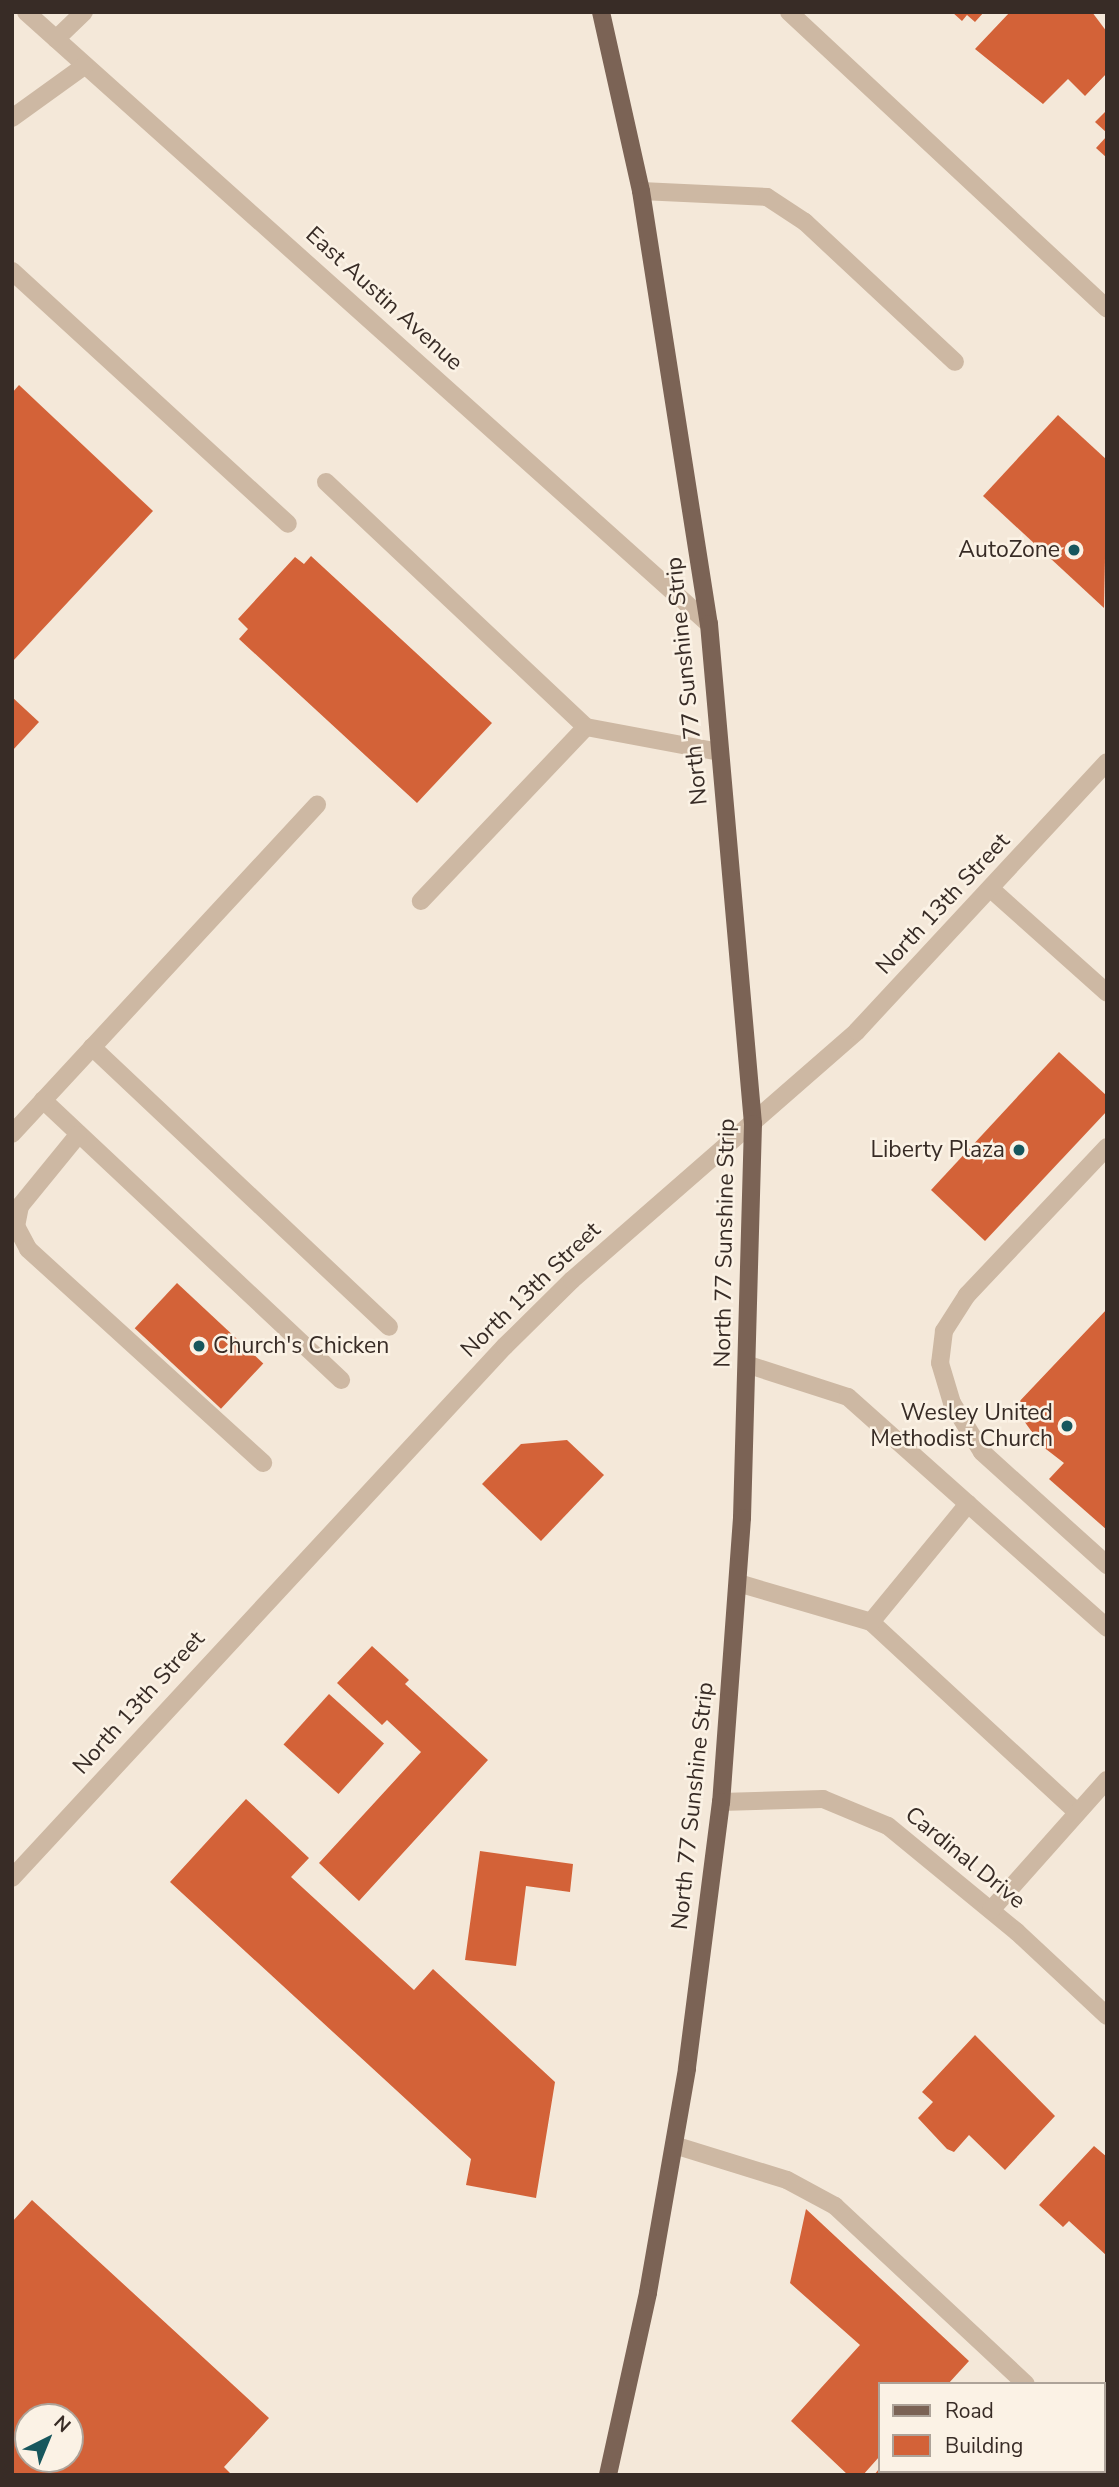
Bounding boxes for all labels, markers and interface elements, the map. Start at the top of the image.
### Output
street label: East Austin Avenue [300,221,468,377]
place label: AutoZone [958,536,1060,564]
marker: AutoZone [1066,542,1082,558]
street label: North 77 Sunshine Strip [660,556,714,806]
street label: North 13th Street [870,828,1016,980]
street label: North 77 Sunshine Strip [709,1118,741,1368]
place label: Liberty Plaza [870,1136,1005,1164]
marker: Liberty Plaza [1011,1142,1027,1158]
street label: North 13th Street [456,1216,606,1364]
place label: Church's Chicken [213,1332,389,1360]
marker: Church's Chicken [191,1338,207,1354]
place label: Wesley United Methodist Church [870,1399,1053,1453]
marker: Wesley United Methodist Church [1059,1418,1075,1434]
street label: North 13th Street [68,1626,210,1780]
street label: North 77 Sunshine Strip [666,1681,720,1931]
street label: Cardinal Drive [899,1801,1031,1915]
legend [878,2382,1105,2473]
text: Road [945,2397,994,2425]
north arrow [14,2403,84,2473]
text: N [48,2410,76,2438]
text: Building [945,2432,1023,2460]

